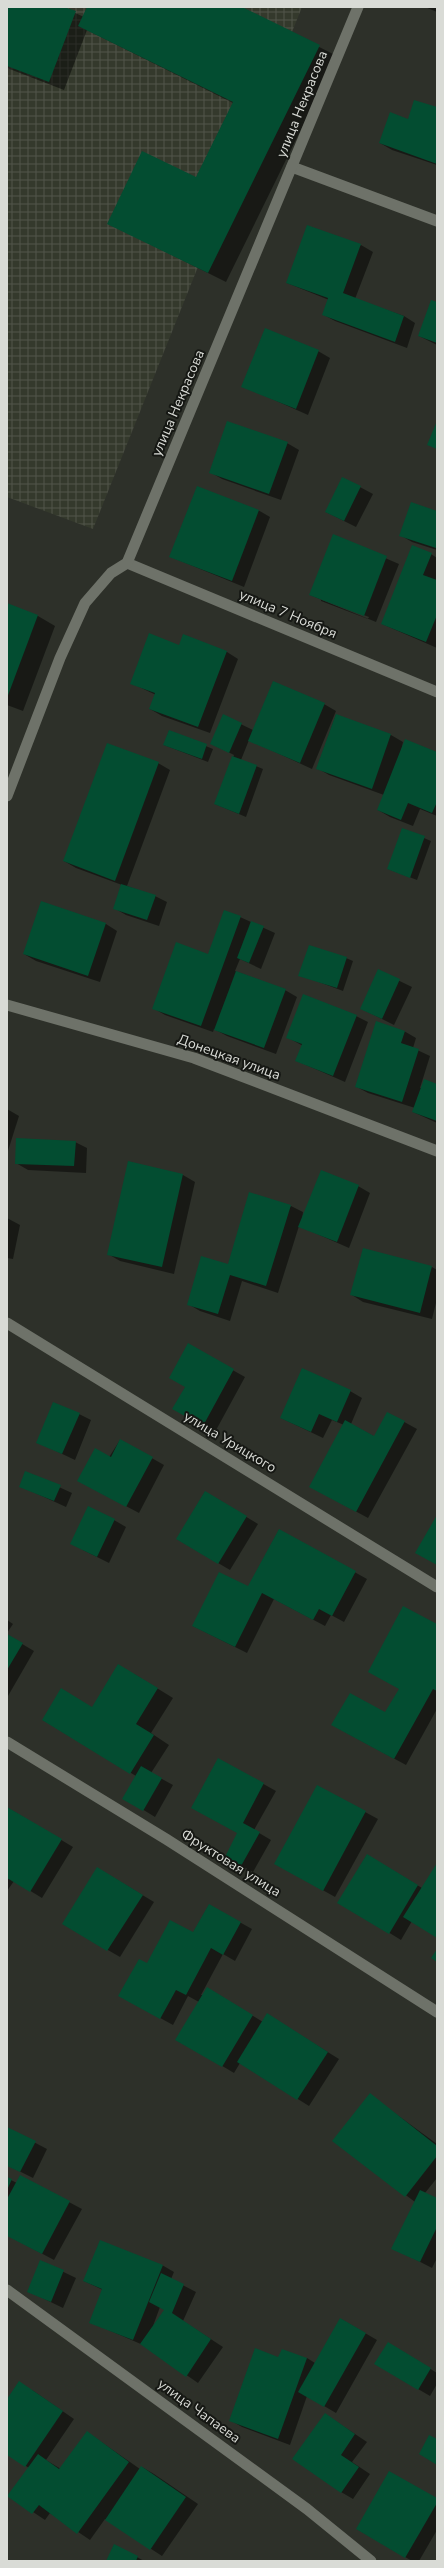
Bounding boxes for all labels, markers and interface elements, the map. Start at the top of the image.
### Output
street label: улица Некрасова [272,48,332,160]
street label: улица Некрасова [147,347,209,459]
street label: улица 7 Ноября [236,585,340,643]
street label: Донецкая улица [175,1030,283,1084]
street label: улица Урицкого [180,1407,280,1477]
street label: Фруктовая улица [178,1825,284,1901]
street label: улица Чапаева [154,2374,244,2448]

